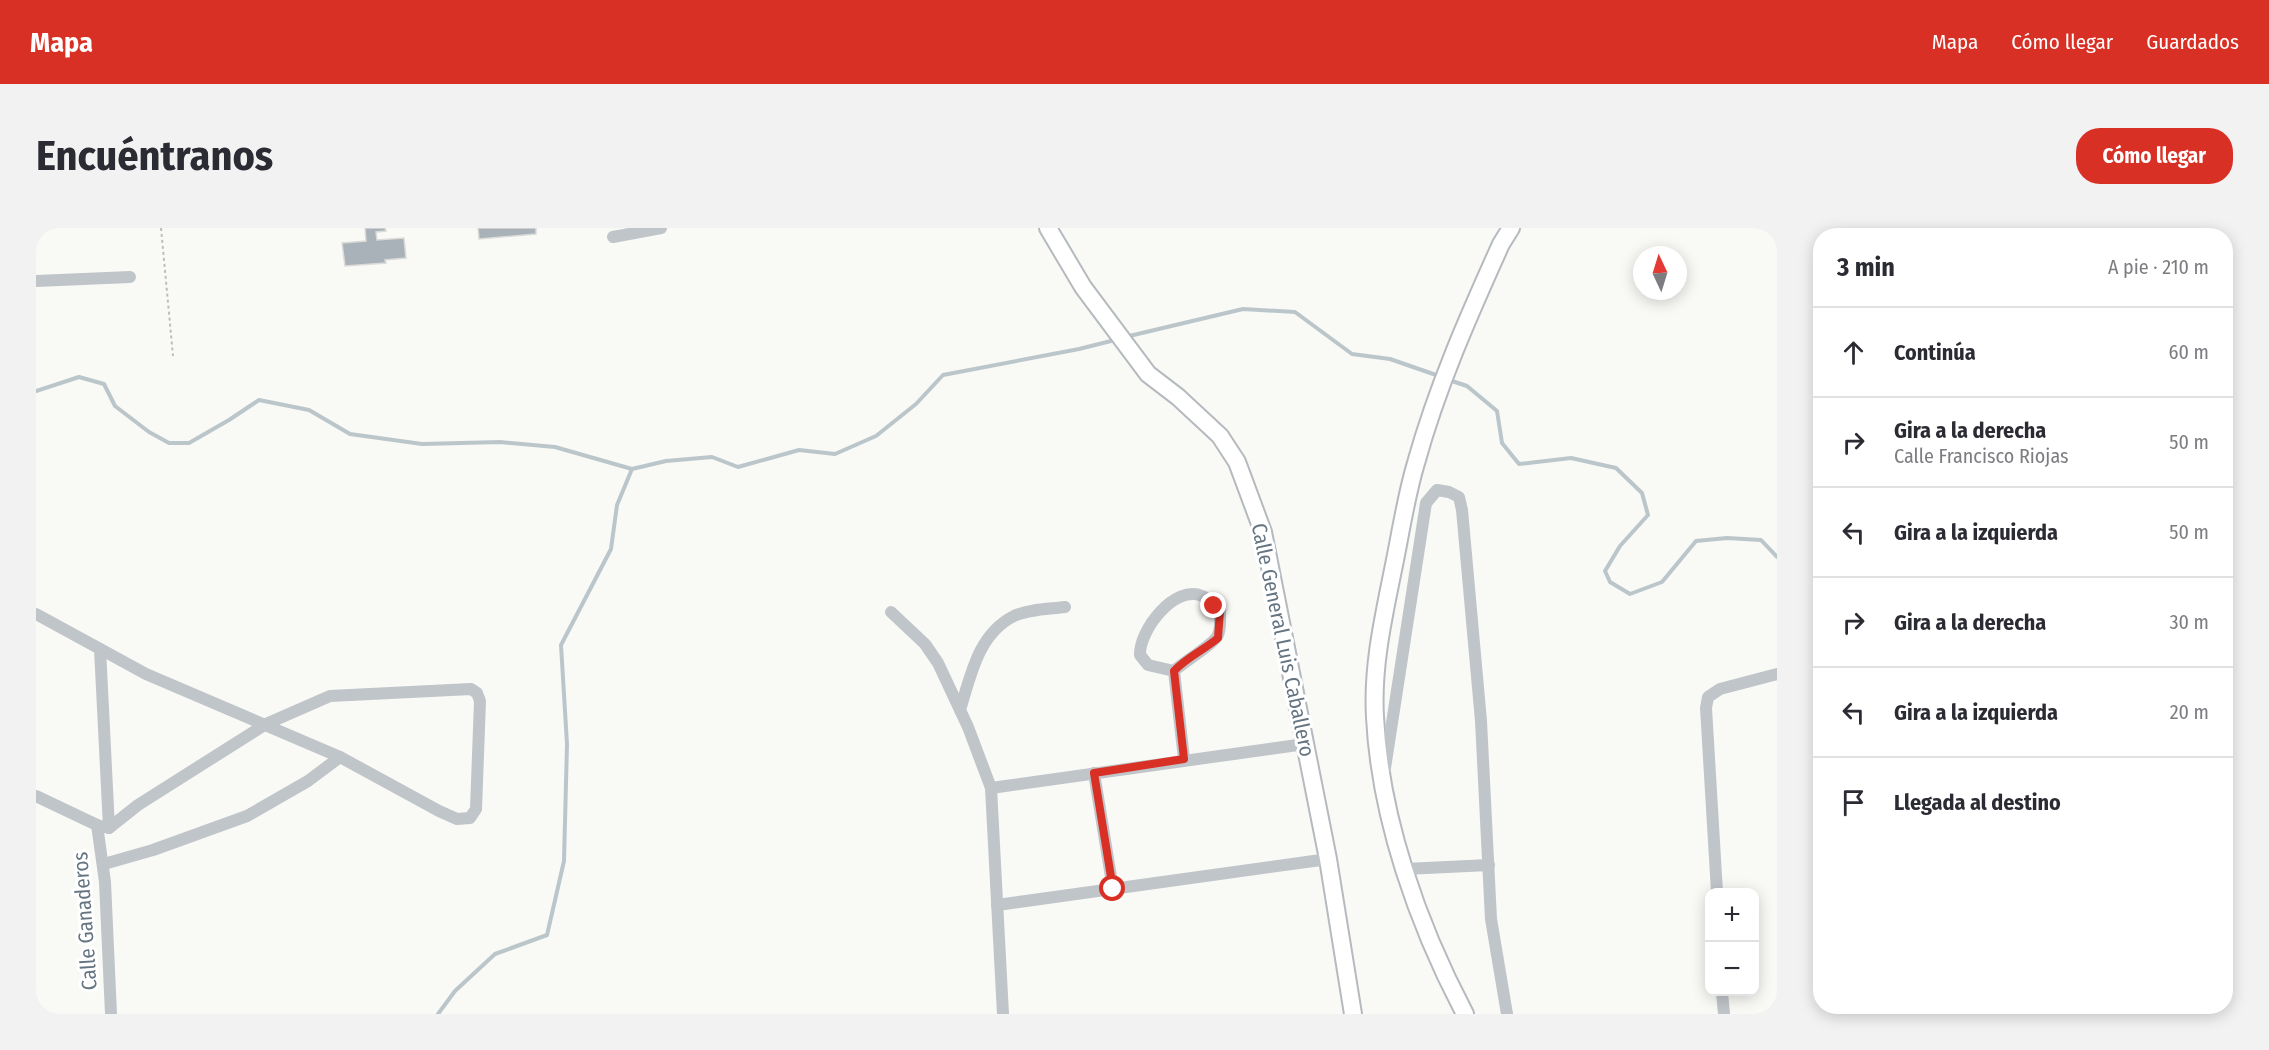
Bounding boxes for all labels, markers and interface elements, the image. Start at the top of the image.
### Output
text: Mapa [30,26,93,59]
text: Mapa [1932,29,1978,55]
text: Cómo llegar [2011,29,2113,55]
text: Guardados [2146,29,2239,55]
button: Cómo llegar [2076,128,2233,184]
text: Encuéntranos [36,131,273,181]
north arrow [1633,246,1687,300]
text: 3 min [1837,252,1895,283]
text: A pie · 210 m [2108,255,2209,279]
icon: ahead [1837,336,1870,369]
text: Continúa [1894,339,1976,366]
text: 60 m [2169,340,2209,364]
text: Gira a la derecha [1894,417,2046,444]
icon: right [1837,426,1870,459]
text: 50 m [2169,430,2209,454]
text: Calle Francisco Riojas [1894,444,2069,468]
icon: left [1837,516,1870,549]
text: Gira a la izquierda [1894,519,2058,546]
text: 50 m [2169,520,2209,544]
street label: Calle General Luis Caballero [1246,521,1320,759]
route end [1200,592,1226,618]
icon: right [1837,606,1870,639]
text: Gira a la derecha [1894,609,2046,636]
text: 30 m [2169,610,2209,634]
icon: left [1837,696,1870,729]
text: Gira a la izquierda [1894,699,2058,726]
text: 20 m [2170,700,2209,724]
icon: arrive [1837,786,1870,819]
text: Llegada al destino [1894,789,2061,816]
street label: Calle Ganaderos [67,851,103,991]
route start [1099,875,1125,901]
map controls [1705,888,1759,996]
button: + [1705,888,1759,942]
button: − [1705,942,1759,996]

